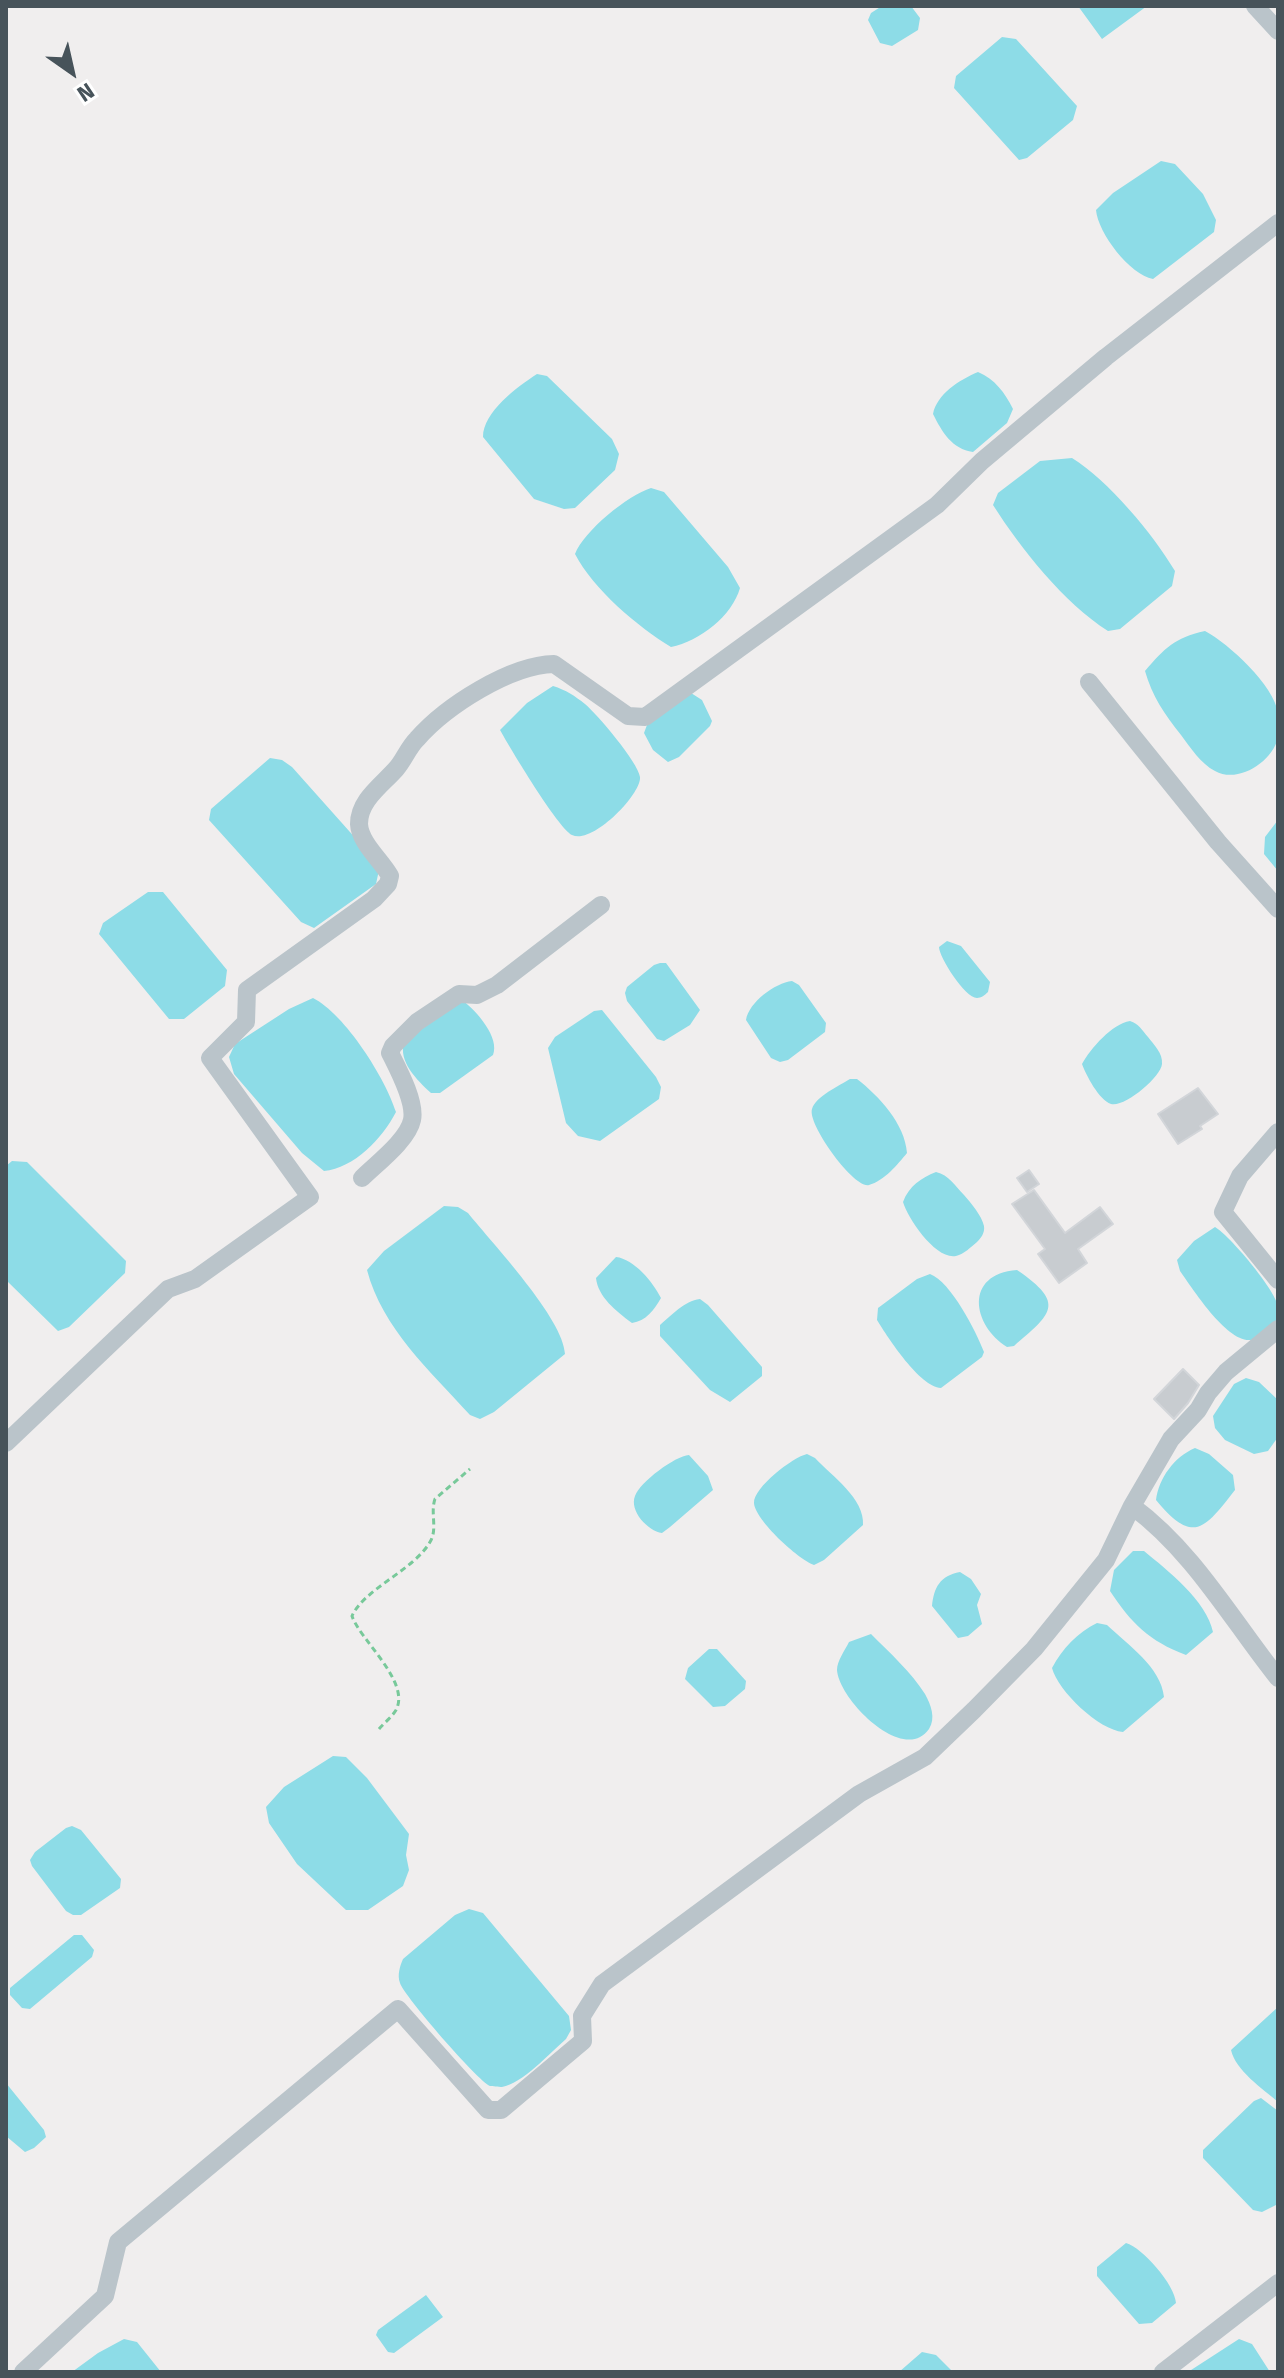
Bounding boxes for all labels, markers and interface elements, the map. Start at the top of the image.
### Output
north arrow [32,32,112,112]
text: N [72,77,99,108]

